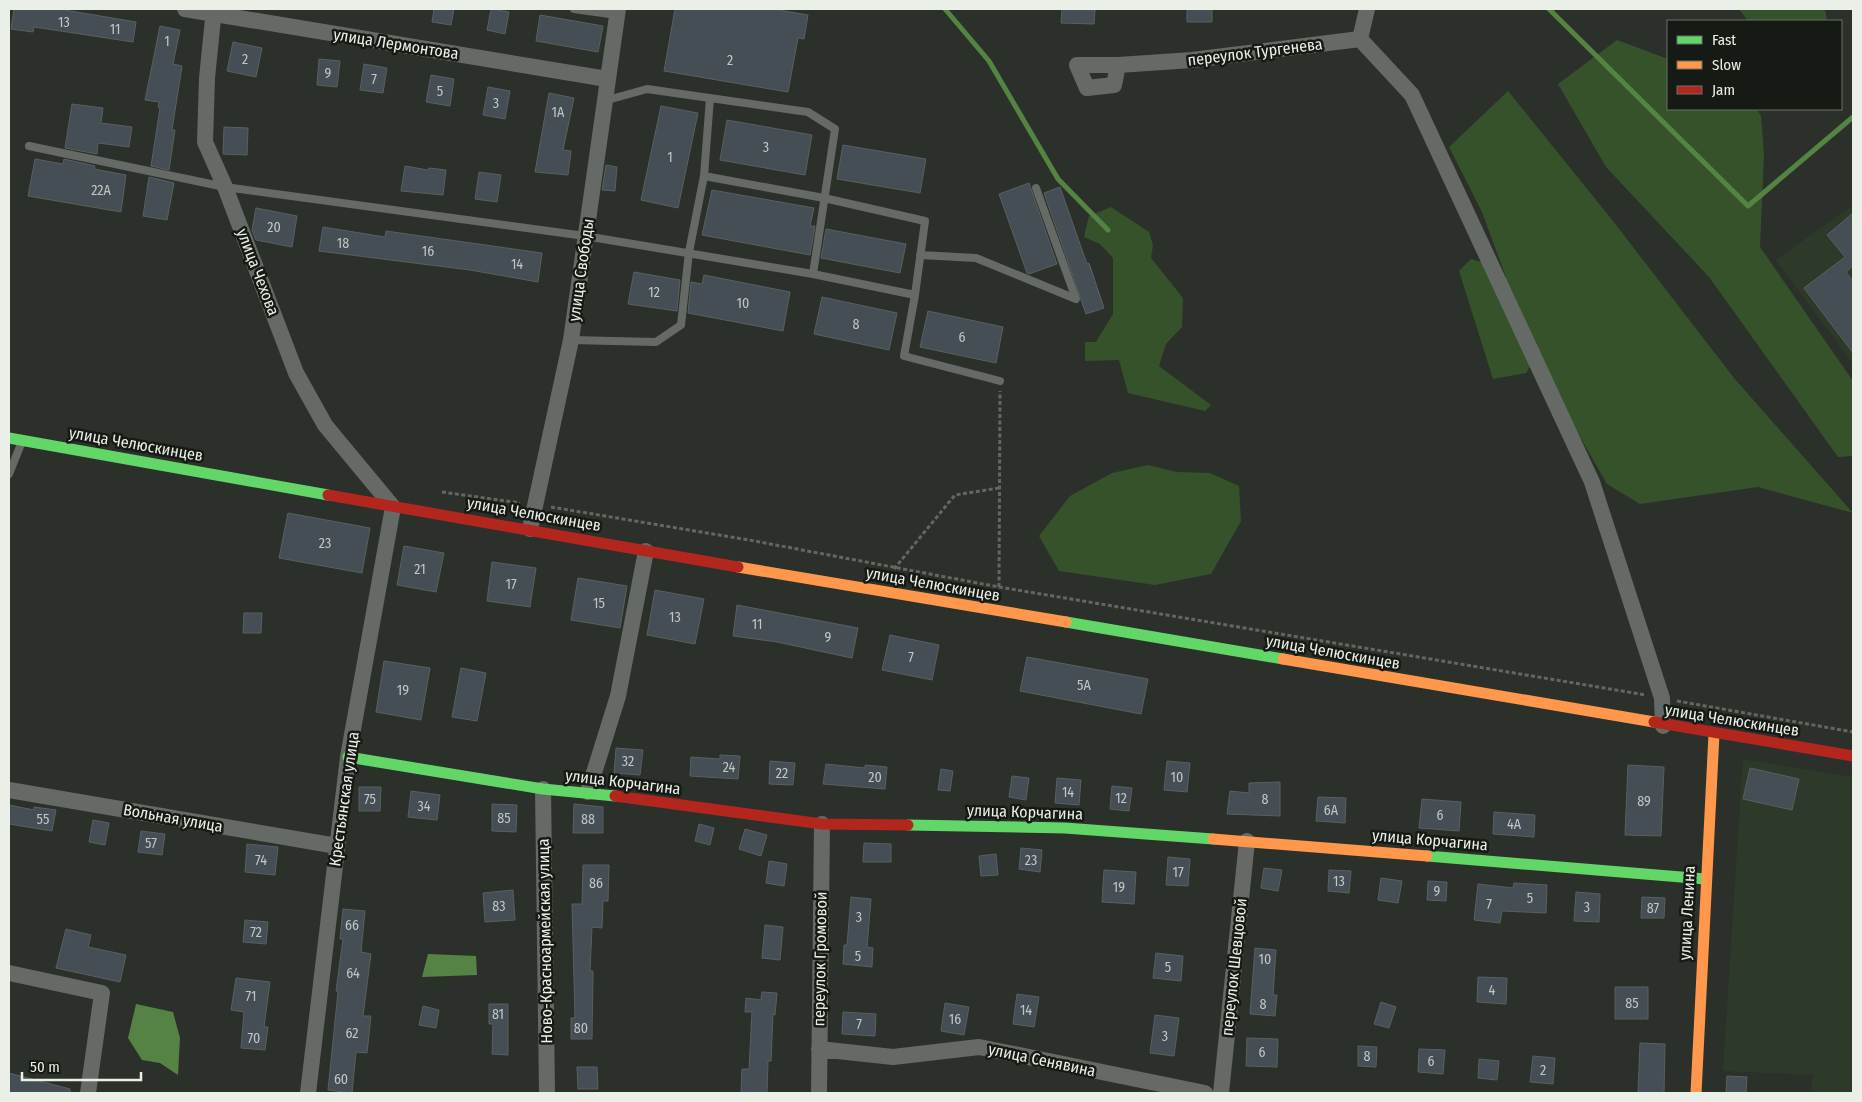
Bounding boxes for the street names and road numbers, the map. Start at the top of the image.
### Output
street label: улица Лермонтова [332,25,460,63]
street label: переулок Тургенева [1186,34,1324,70]
street label: улица Свободы [564,217,598,323]
street label: улица Чехова [233,226,283,318]
street label: улица Челюскинцев [68,423,204,465]
street label: улица Челюскинцев [466,493,602,535]
street label: улица Челюскинцев [865,563,1001,605]
street label: улица Челюскинцев [1265,631,1401,673]
street label: улица Челюскинцев [1664,700,1800,740]
street label: Крестьянская улица [325,730,363,868]
street label: улица Корчагина [564,766,682,799]
street label: Вольная улица [122,800,224,836]
street label: улица Корчагина [967,800,1083,824]
street label: улица Корчагина [1371,825,1489,855]
street label: Ново-Красноармейская улица [534,838,556,1044]
street label: улица Ленина [1675,865,1699,961]
street label: переулок Громовой [809,891,831,1027]
street label: переулок Шевцовой [1217,897,1251,1037]
street label: улица Сенявина [987,1039,1097,1081]

